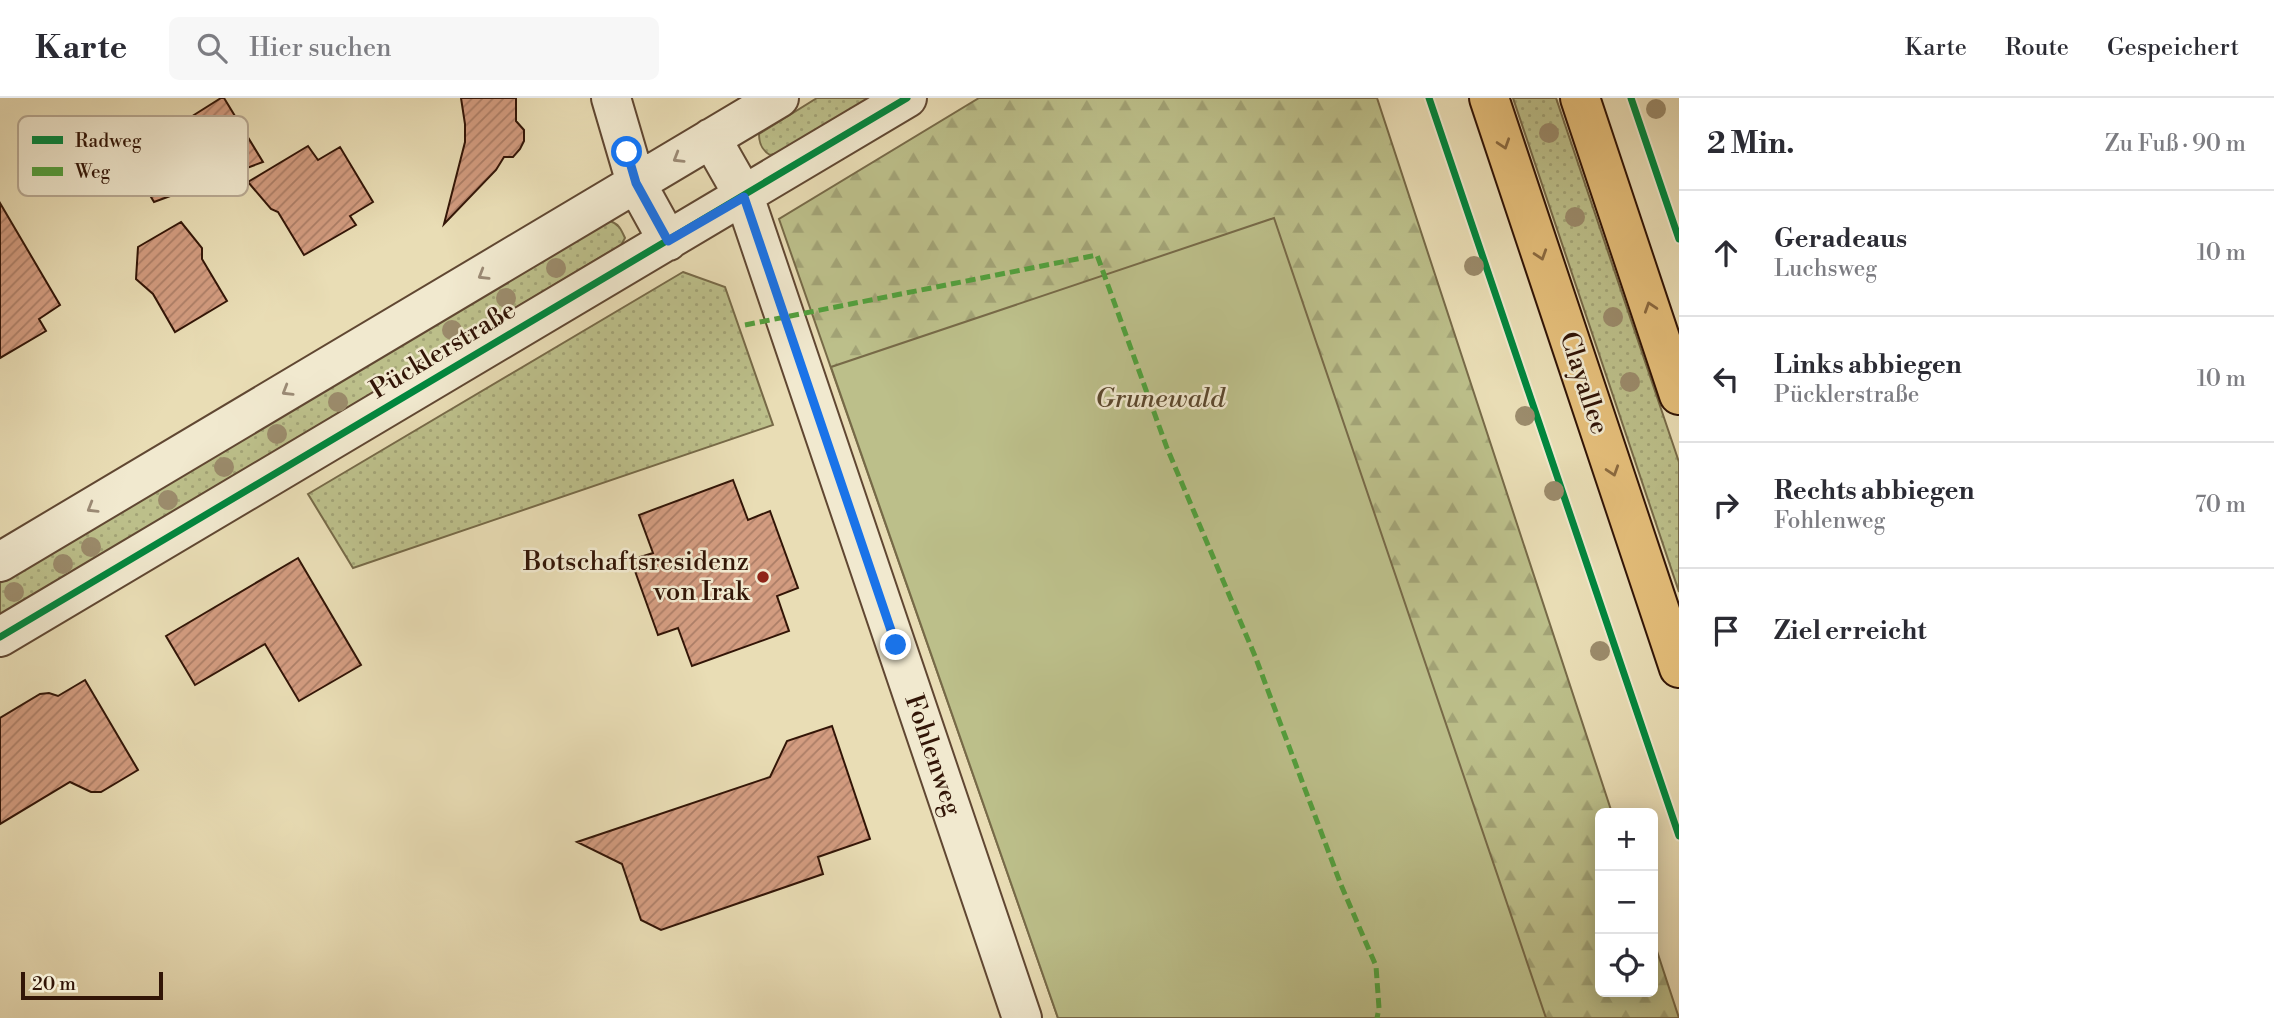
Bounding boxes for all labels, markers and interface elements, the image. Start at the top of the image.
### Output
search box [169,17,659,80]
text: Karte [35,28,127,69]
icon: search [193,29,231,67]
text: Hier suchen [249,32,392,64]
text: Karte [1905,33,1967,63]
text: Route [2005,33,2069,63]
text: Gespeichert [2107,33,2239,63]
legend [18,116,248,196]
text: 2 Min. [1707,125,1795,163]
text: Radweg [75,129,142,153]
text: Zu Fuß · 90 m [2105,130,2246,158]
route start [611,136,642,167]
one-way arrow [1496,138,1511,150]
one-way arrow [673,150,686,163]
text: Weg [74,160,111,184]
text: Geradeaus [1774,223,1907,255]
icon: ahead [1707,234,1745,272]
text: 10 m [2197,239,2246,267]
one-way arrow [1533,249,1547,261]
text: Luchsweg [1774,255,1877,283]
one-way arrow [477,266,490,279]
street label: Pücklerstraße [364,294,522,406]
one-way arrow [1644,301,1658,314]
street label: Clayallee [1552,328,1616,438]
text: Links abbiegen [1774,349,1962,381]
icon: left [1707,360,1745,398]
text: 10 m [2197,365,2246,393]
text: Pücklerstraße [1774,381,1919,409]
one-way arrow [282,383,295,396]
park label: Grunewald [1095,383,1226,415]
one-way arrow [1605,464,1619,477]
text: Rechts abbiegen [1774,475,1974,507]
icon: right [1707,486,1745,524]
text: 70 m [2195,491,2246,519]
one-way arrow [86,499,99,512]
text: Fohlenweg [1774,507,1885,535]
place label: Botschaftsresidenz von Irak [522,546,750,608]
marker: Botschaftsresidenz von Irak [755,569,771,585]
icon: arrive [1707,612,1745,650]
text: Ziel erreicht [1774,615,1926,647]
route end [880,629,911,660]
street label: Fohlenweg [897,690,969,820]
map controls [1595,808,1658,997]
button: + [1595,808,1658,871]
button: − [1595,871,1658,934]
button: locate [1595,934,1658,997]
scale bar [21,969,163,1001]
text: 20 m [32,972,76,996]

